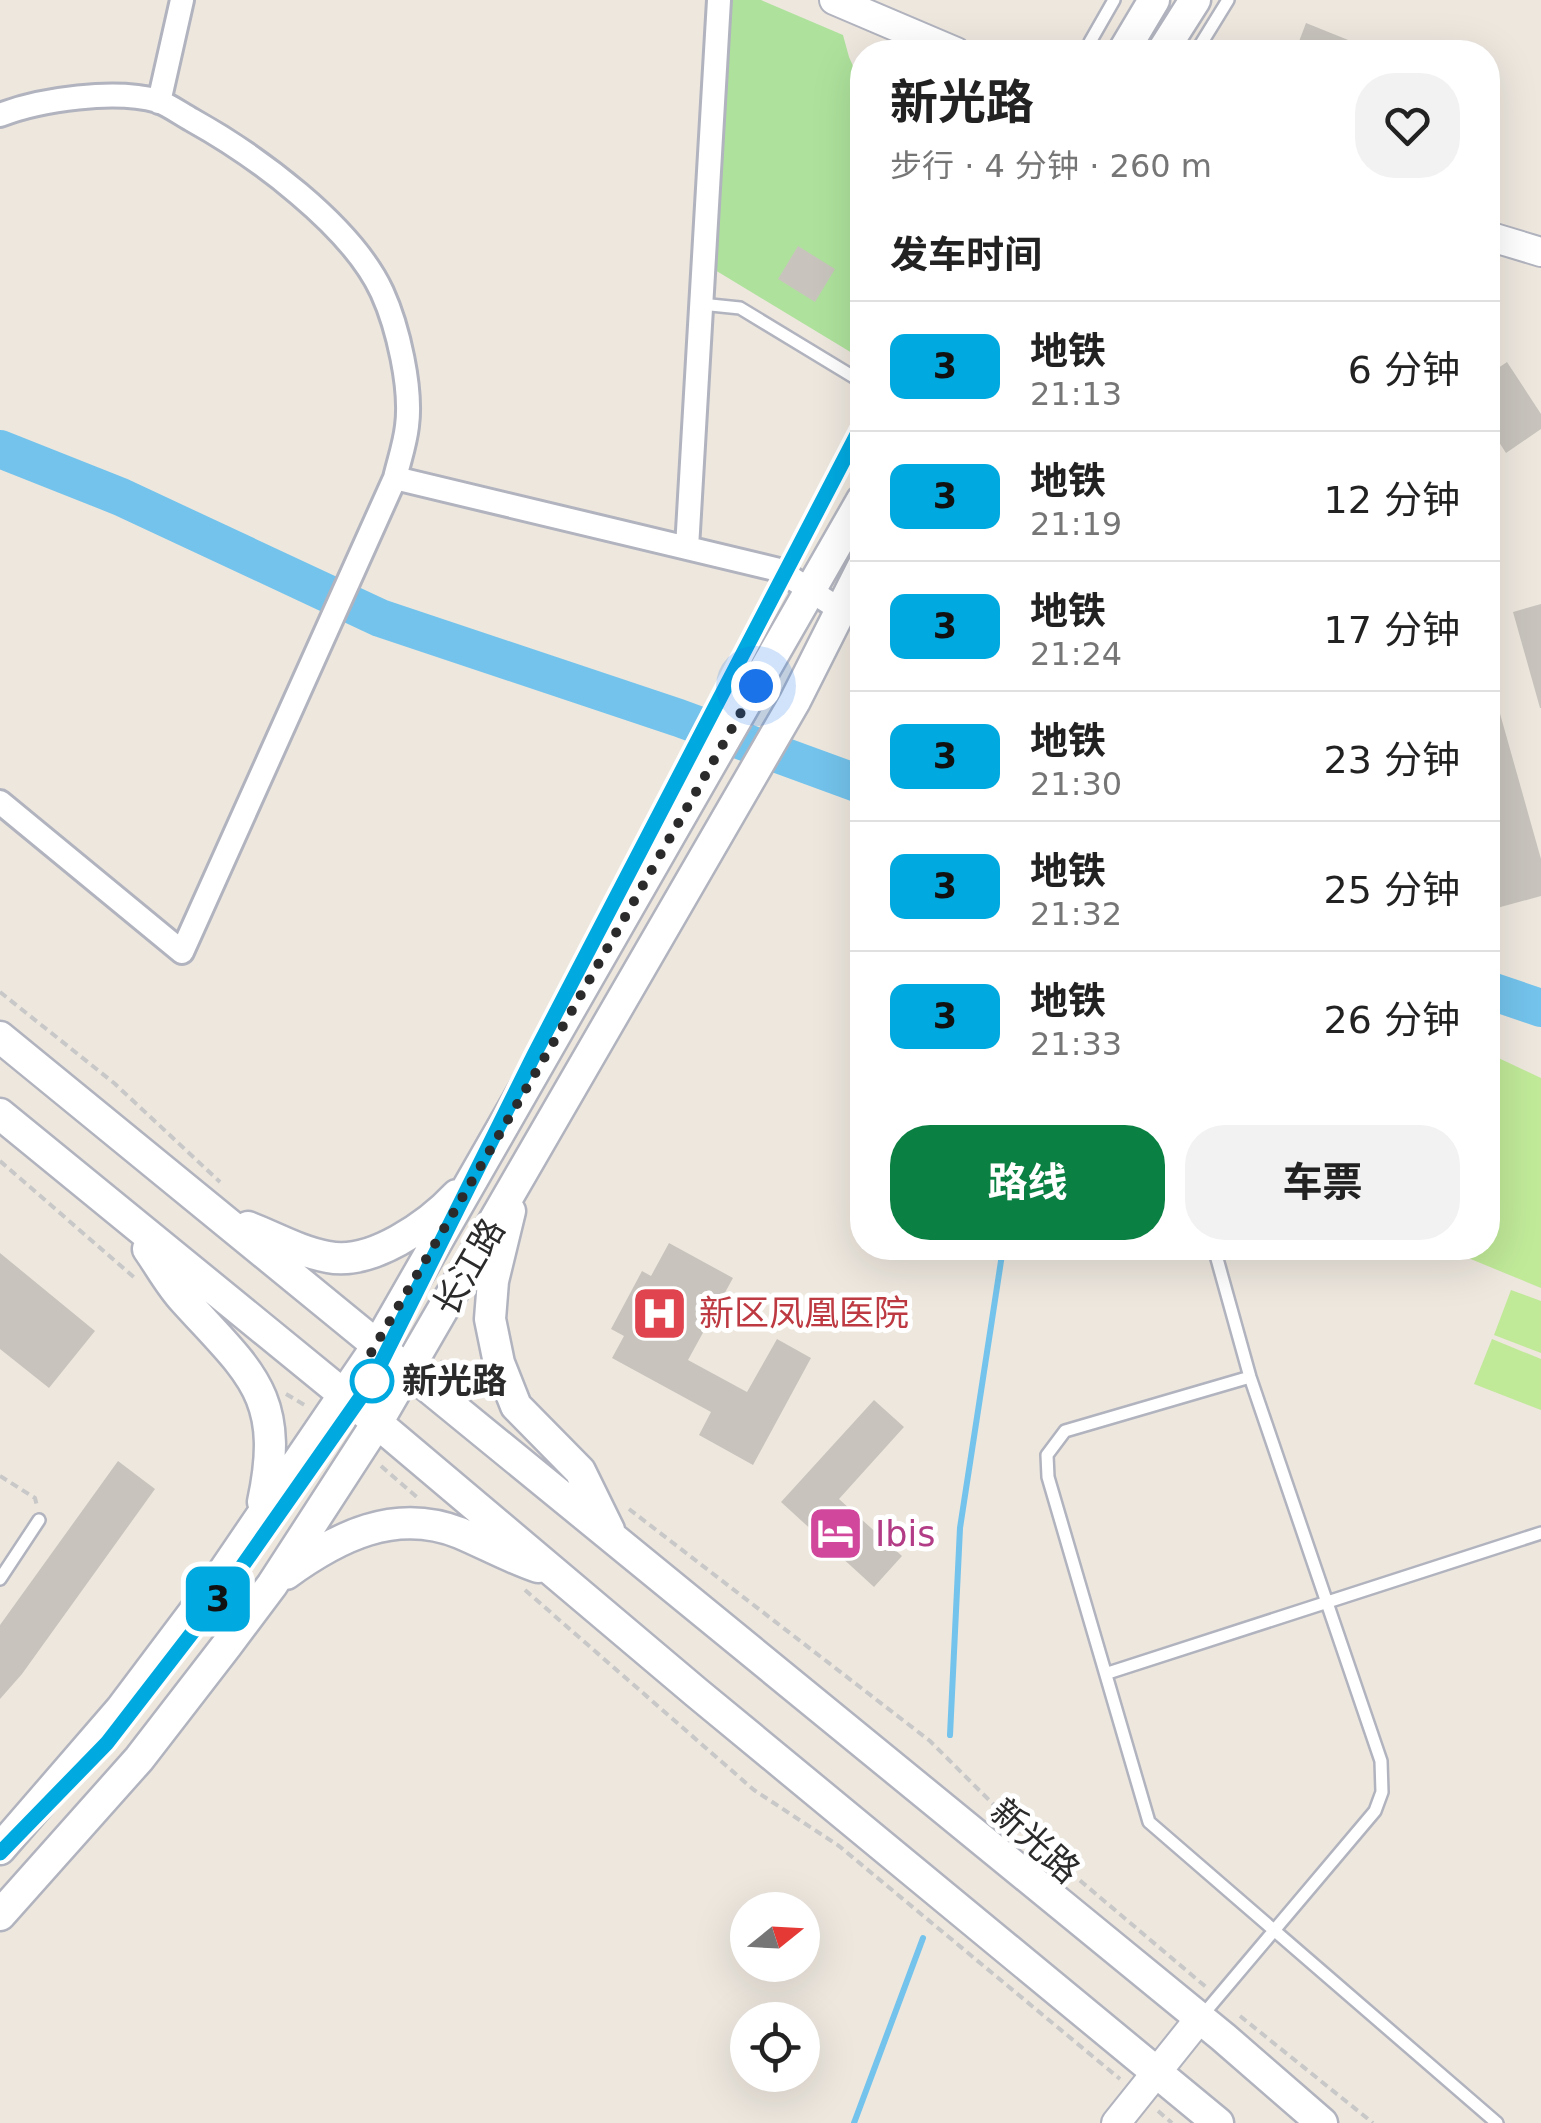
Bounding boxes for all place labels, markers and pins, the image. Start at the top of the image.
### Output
hospital icon: 新区凤凰医院 [630,1283,690,1343]
place label: 新区凤凰医院 [699,1293,909,1333]
marker: 新光路 [351,1360,393,1402]
place label: 新光路 [402,1361,507,1401]
hotel icon: Ibis [806,1504,866,1564]
place label: Ibis [875,1514,936,1554]

